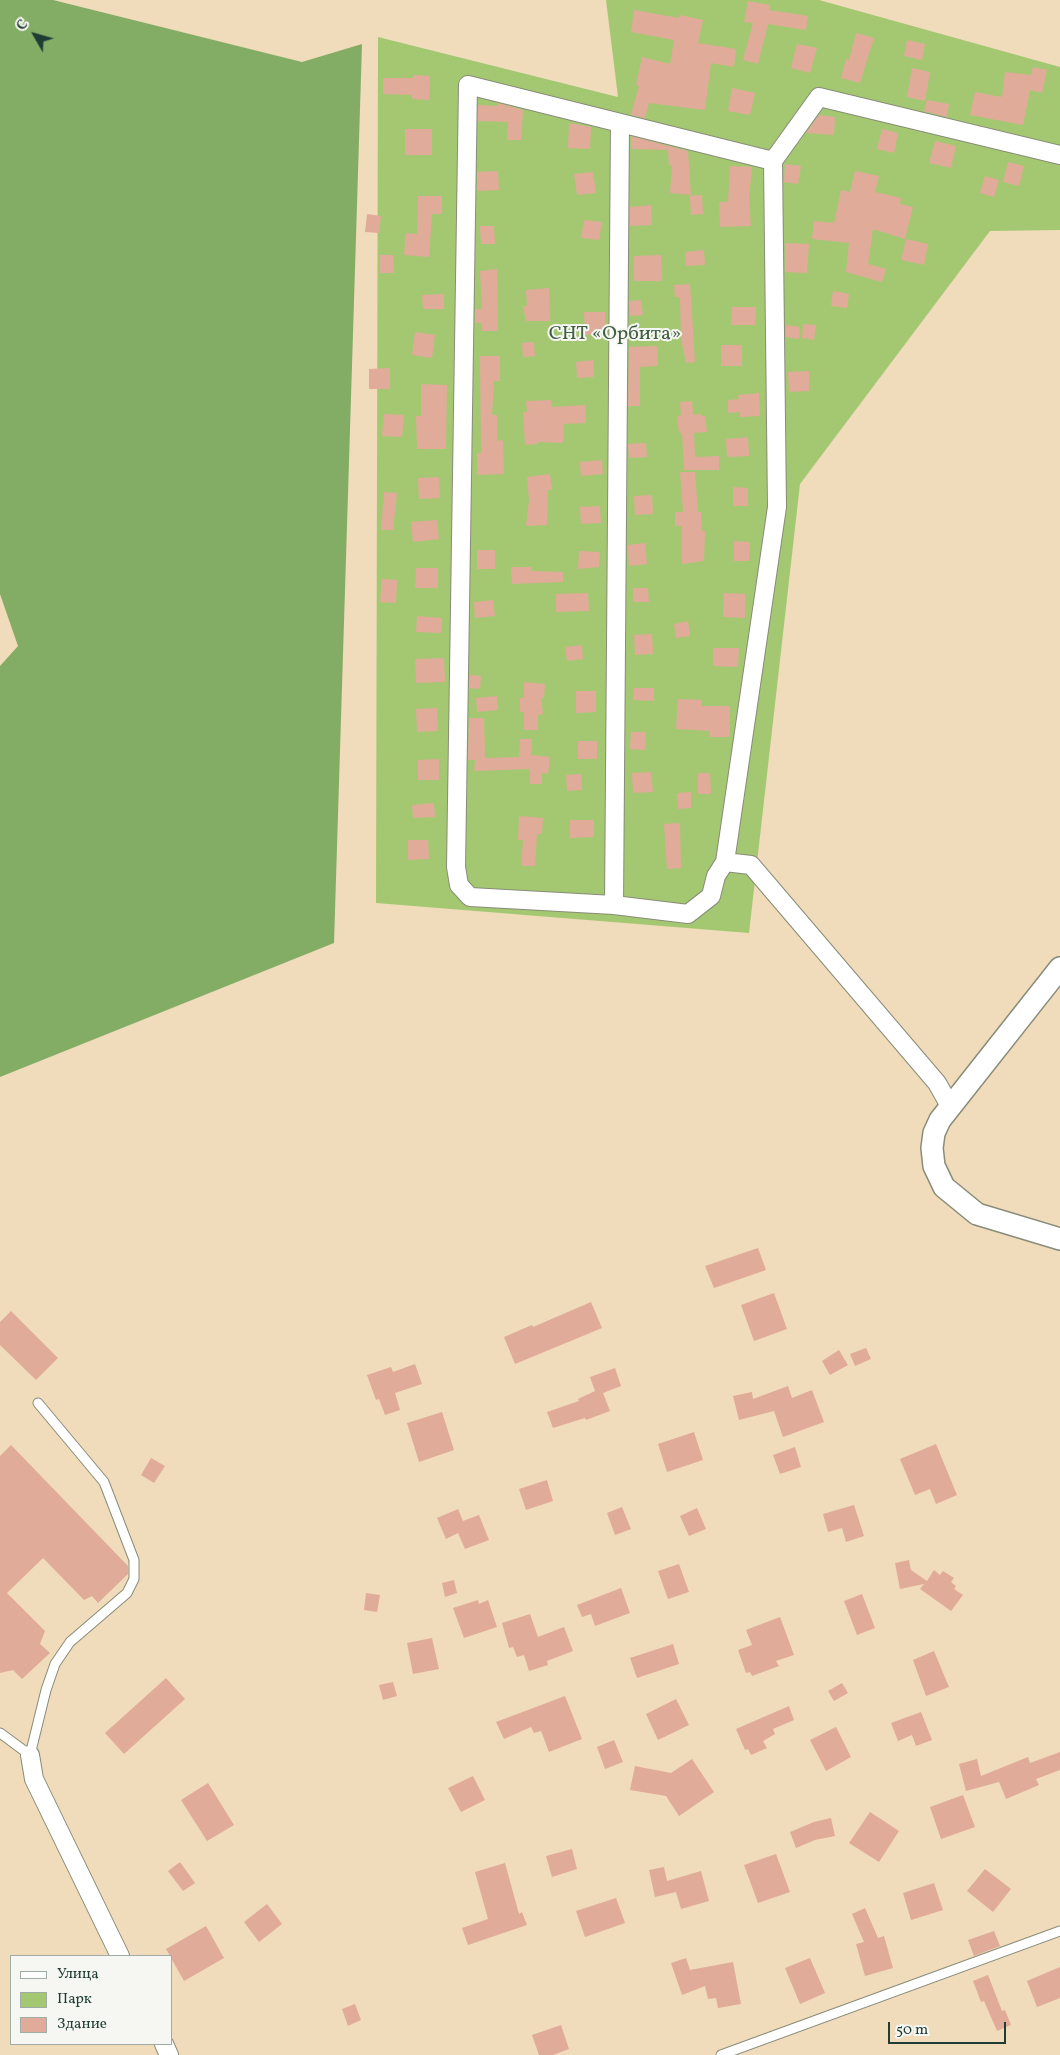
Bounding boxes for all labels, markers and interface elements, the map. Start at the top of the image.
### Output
north arrow [10,10,60,60]
text: С [13,16,33,35]
park label: СНТ «Орбита» [549,323,681,347]
legend [10,1955,172,2045]
text: Улица [57,1964,99,1985]
text: Парк [57,1989,92,2010]
scale bar [890,2012,1008,2044]
text: Здание [57,2014,107,2035]
text: 50 m [896,2020,928,2041]

